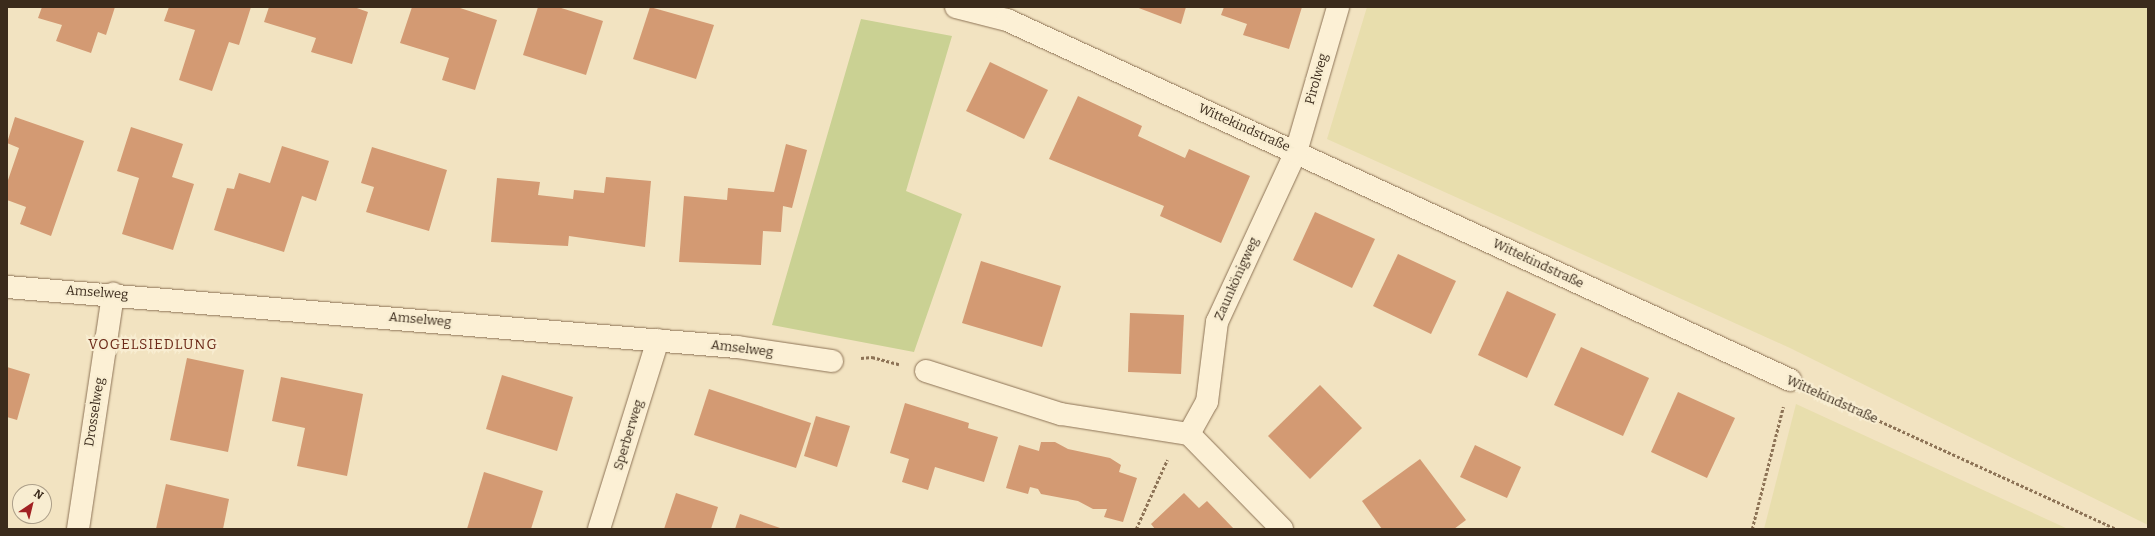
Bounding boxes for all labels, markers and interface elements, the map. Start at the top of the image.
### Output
street label: Pirolweg [1302,52,1332,106]
street label: Wittekindstraße [1196,101,1292,155]
street label: Zaunkönigweg [1212,235,1262,323]
street label: Wittekindstraße [1490,236,1586,292]
street label: Amselweg [65,283,129,303]
street label: Amselweg [388,309,452,331]
district label: VOGELSIEDLUNG [88,337,218,353]
street label: Amselweg [710,337,774,361]
street label: Wittekindstraße [1784,373,1880,427]
street label: Drosselweg [82,376,108,448]
street label: Sperberweg [611,398,647,472]
north arrow [12,484,52,524]
text: N [31,487,46,502]

